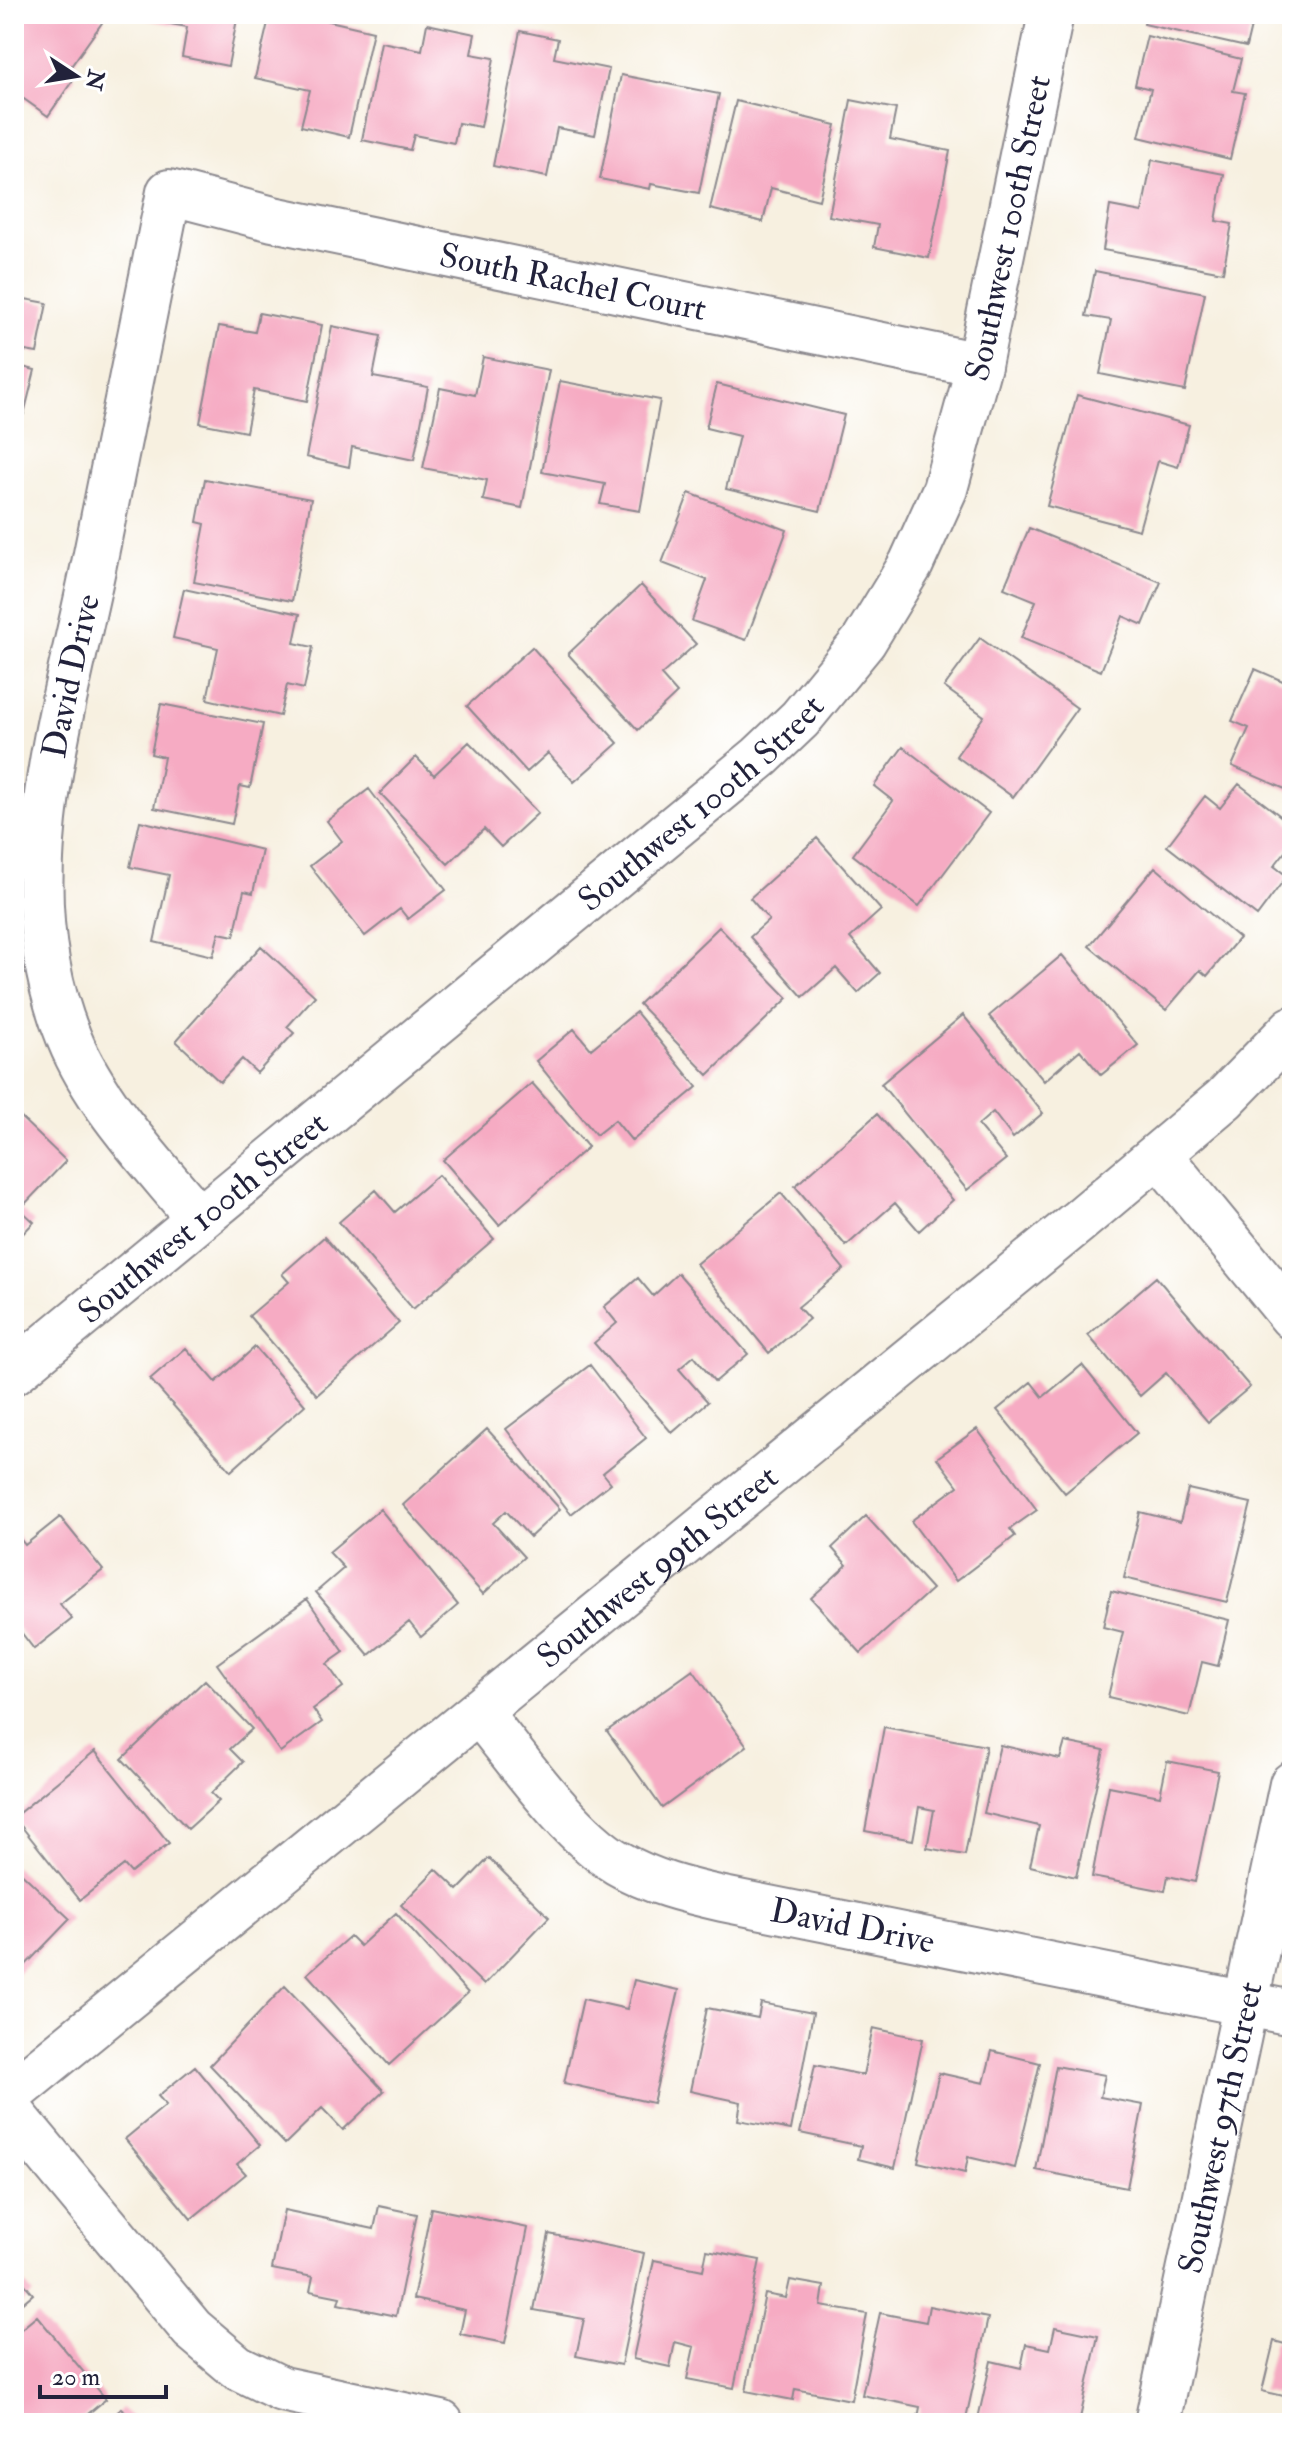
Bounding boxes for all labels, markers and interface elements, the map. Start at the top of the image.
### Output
north arrow [36,36,116,116]
text: N [79,66,111,93]
street label: Southwest 100th Street [956,72,1061,386]
street label: South Rachel Court [436,234,710,331]
street label: David Drive [33,590,110,762]
street label: Southwest 100th Street [570,687,834,921]
street label: Southwest 100th Street [70,1102,337,1333]
street label: Southwest 99th Street [528,1456,787,1678]
street label: David Drive [767,1889,938,1964]
street label: Southwest 97th Street [1169,1978,1273,2278]
scale bar [40,2349,166,2399]
text: 20 m [52,2362,101,2393]

